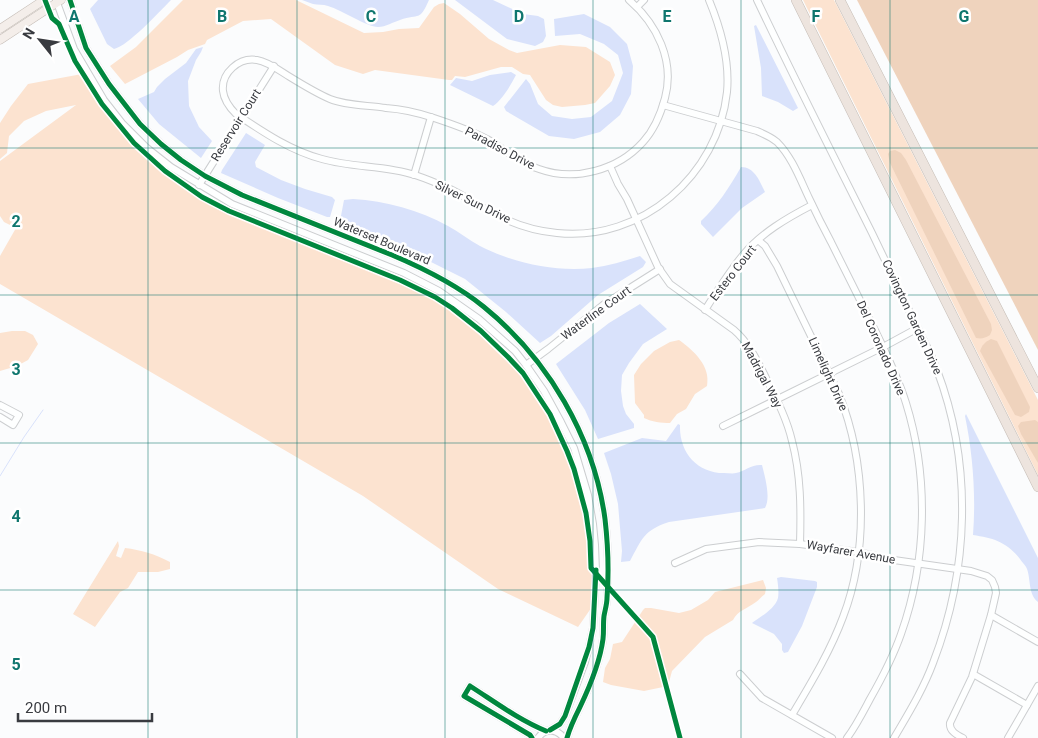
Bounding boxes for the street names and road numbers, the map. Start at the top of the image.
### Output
street label: Reservoir Court [208,86,264,164]
street label: Paradiso Drive [463,124,537,172]
street label: Silver Sun Drive [433,178,513,226]
street label: Waterset Boulevard [331,214,433,268]
street label: Estero Court [707,242,759,304]
street label: Covington Garden Drive [879,257,945,377]
street label: Waterline Court [558,283,634,343]
street label: Del Coronado Drive [854,298,908,398]
street label: Limelight Drive [805,335,851,413]
street label: Madrigal Way [739,340,785,411]
street label: Wayfarer Avenue [805,537,897,567]

